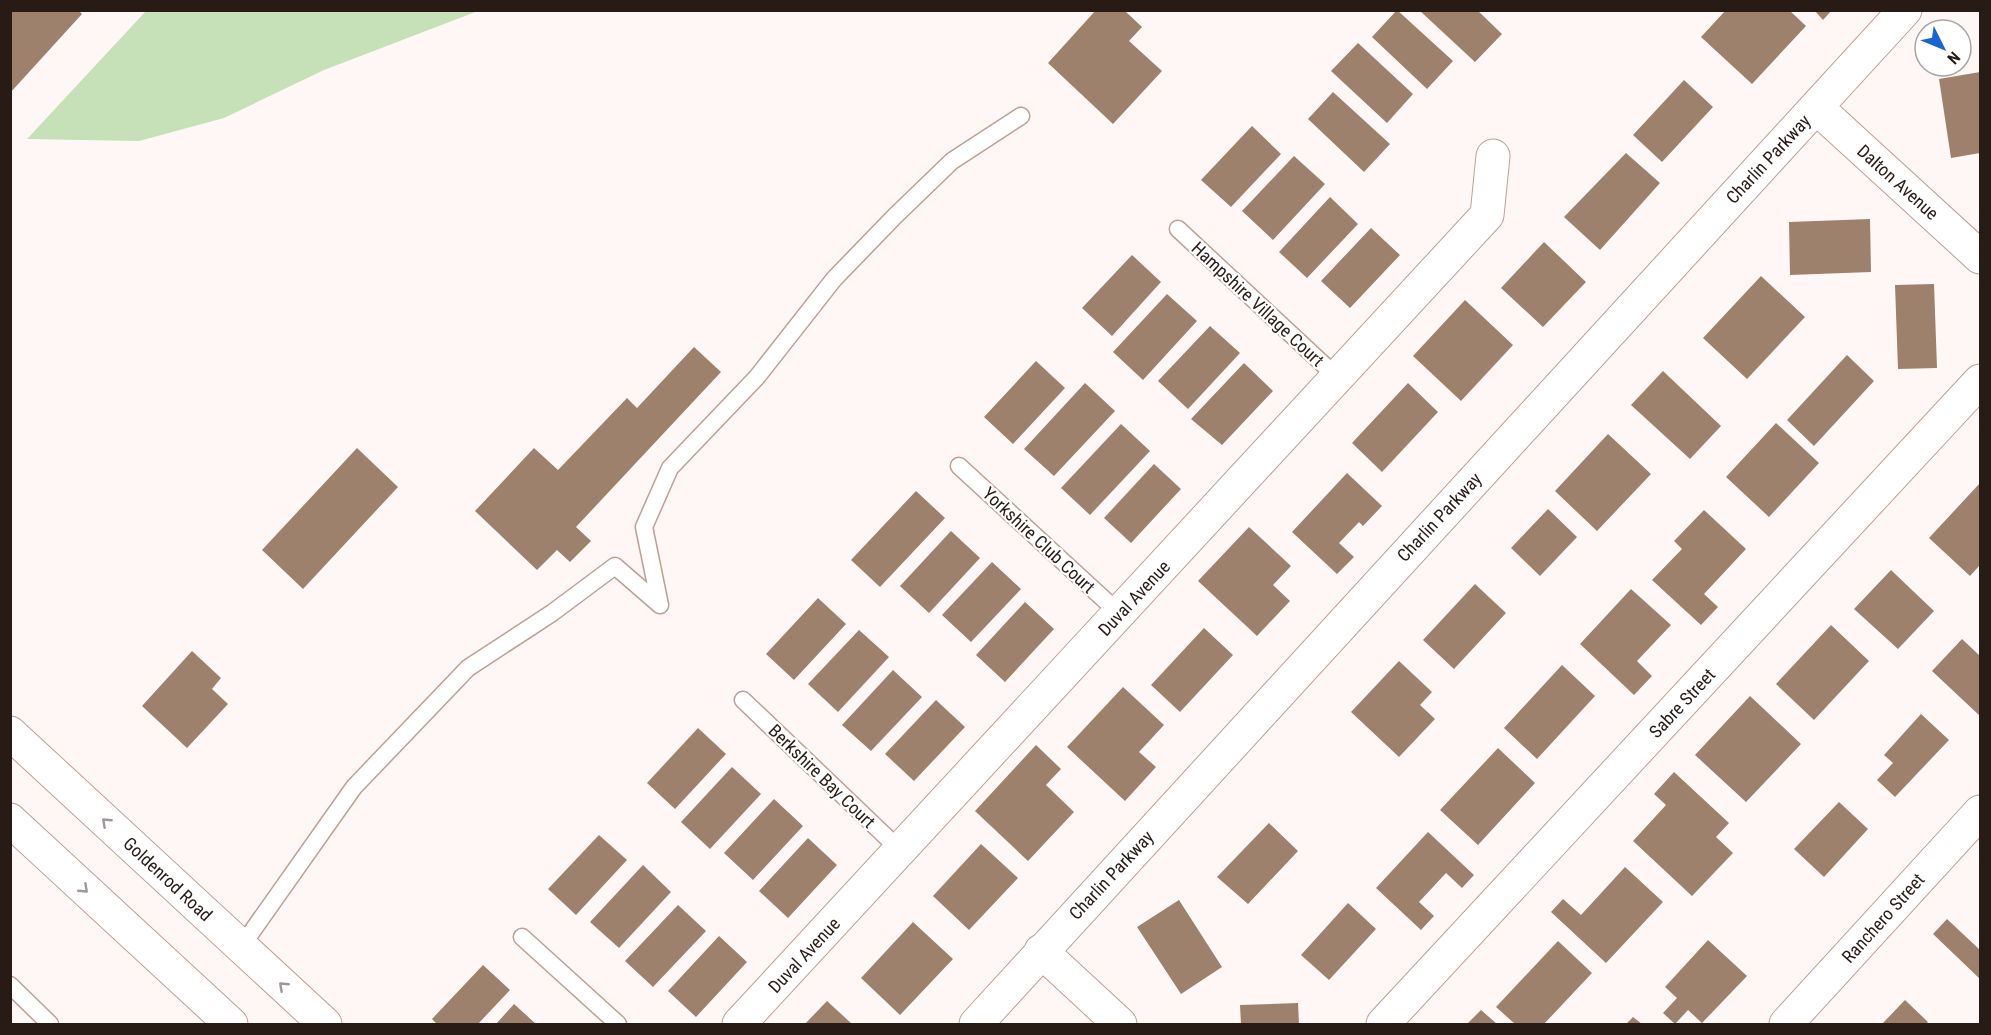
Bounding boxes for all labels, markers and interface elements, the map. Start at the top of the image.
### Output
north arrow [1913,18,1973,78]
text: N [1943,48,1964,68]
street label: Charlin Parkway [1721,110,1815,208]
street label: Dalton Avenue [1853,140,1943,224]
street label: Hampshire Village Court [1188,237,1328,371]
street label: Charlin Parkway [1392,468,1486,566]
street label: Yorkshire Club Court [979,483,1099,597]
street label: Duval Avenue [1094,556,1174,640]
street label: Sabre Street [1645,664,1719,742]
street label: Berkshire Bay Court [764,720,880,832]
one-way arrow [103,818,113,829]
street label: Charlin Parkway [1064,826,1158,924]
street label: Goldenrod Road [119,833,217,925]
street label: Ranchero Street [1837,869,1929,967]
one-way arrow [77,882,88,893]
street label: Duval Avenue [764,913,844,997]
one-way arrow [279,982,290,993]

